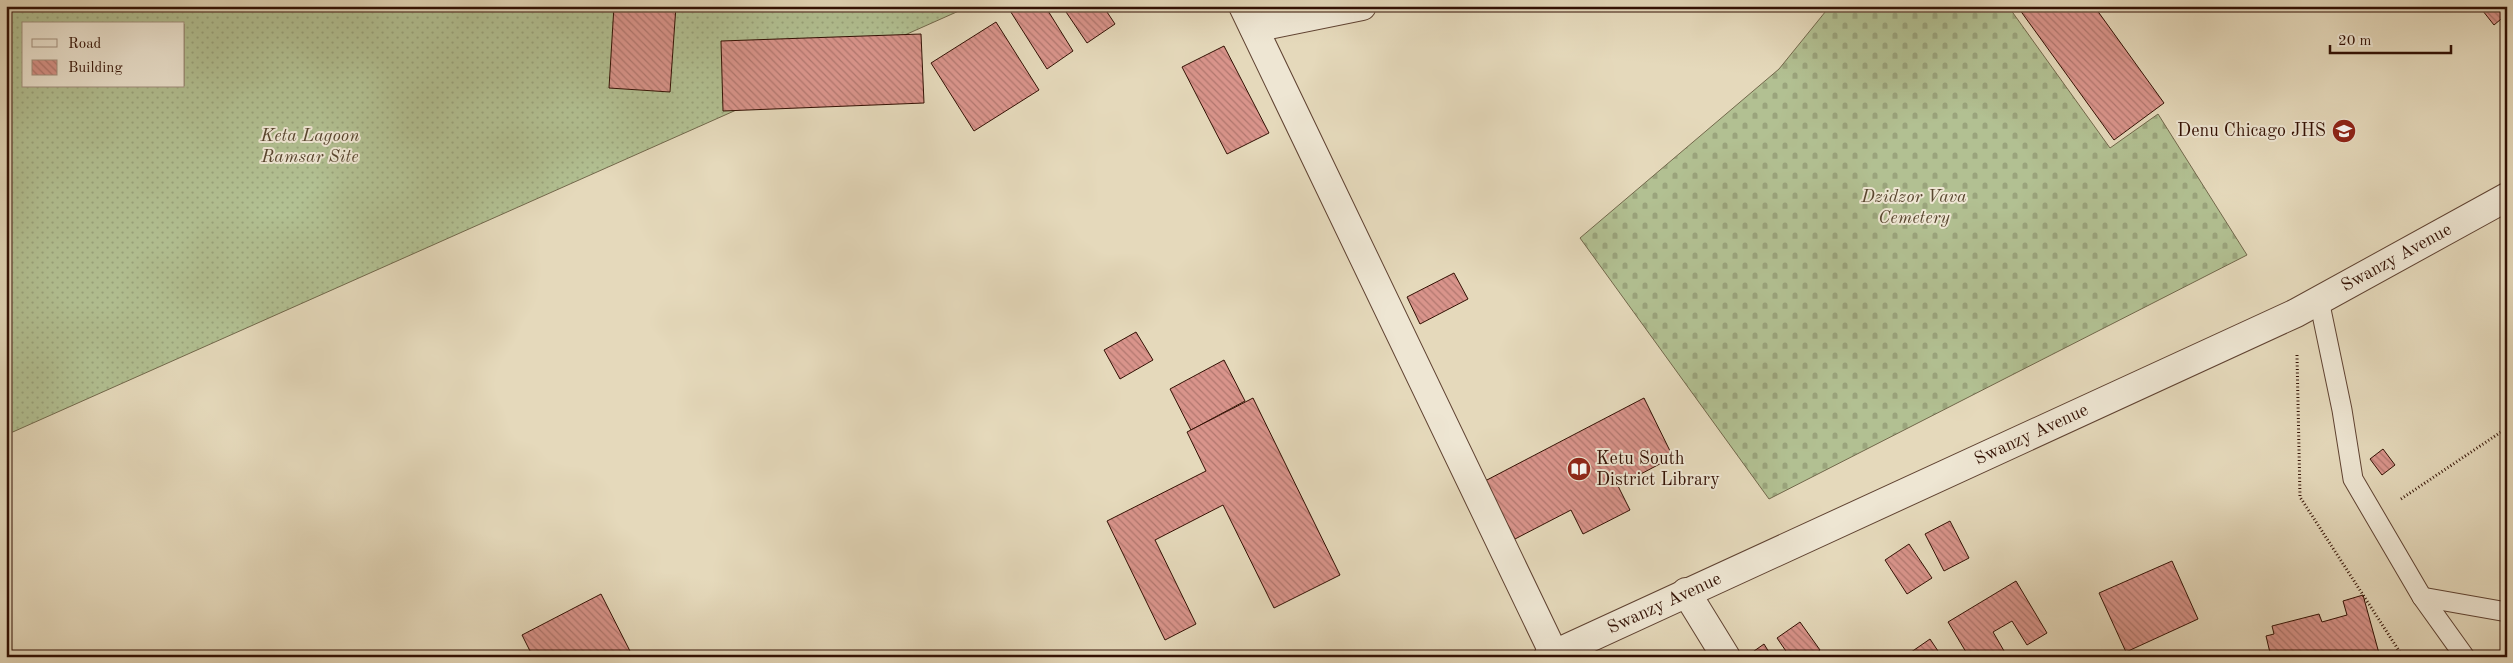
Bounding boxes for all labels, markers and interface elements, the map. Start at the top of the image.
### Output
legend [22,22,185,88]
scale bar [2330,22,2452,54]
text: 20 m [2338,34,2372,49]
text: Road [68,37,102,52]
text: Building [68,61,123,76]
school or university icon: Denu Chicago JHS [2331,118,2357,144]
place label: Denu Chicago JHS [2177,122,2326,140]
park label: Keta Lagoon Ramsar Site [260,127,359,166]
park label: Dzidzor Vava Cemetery [1860,188,1967,227]
street label: Swanzy Avenue [2338,220,2455,295]
street label: Swanzy Avenue [1972,401,2091,469]
place label: Ketu South District Library [1596,450,1720,489]
library icon: Ketu South District Library [1566,456,1592,482]
street label: Swanzy Avenue [1605,570,1724,637]

